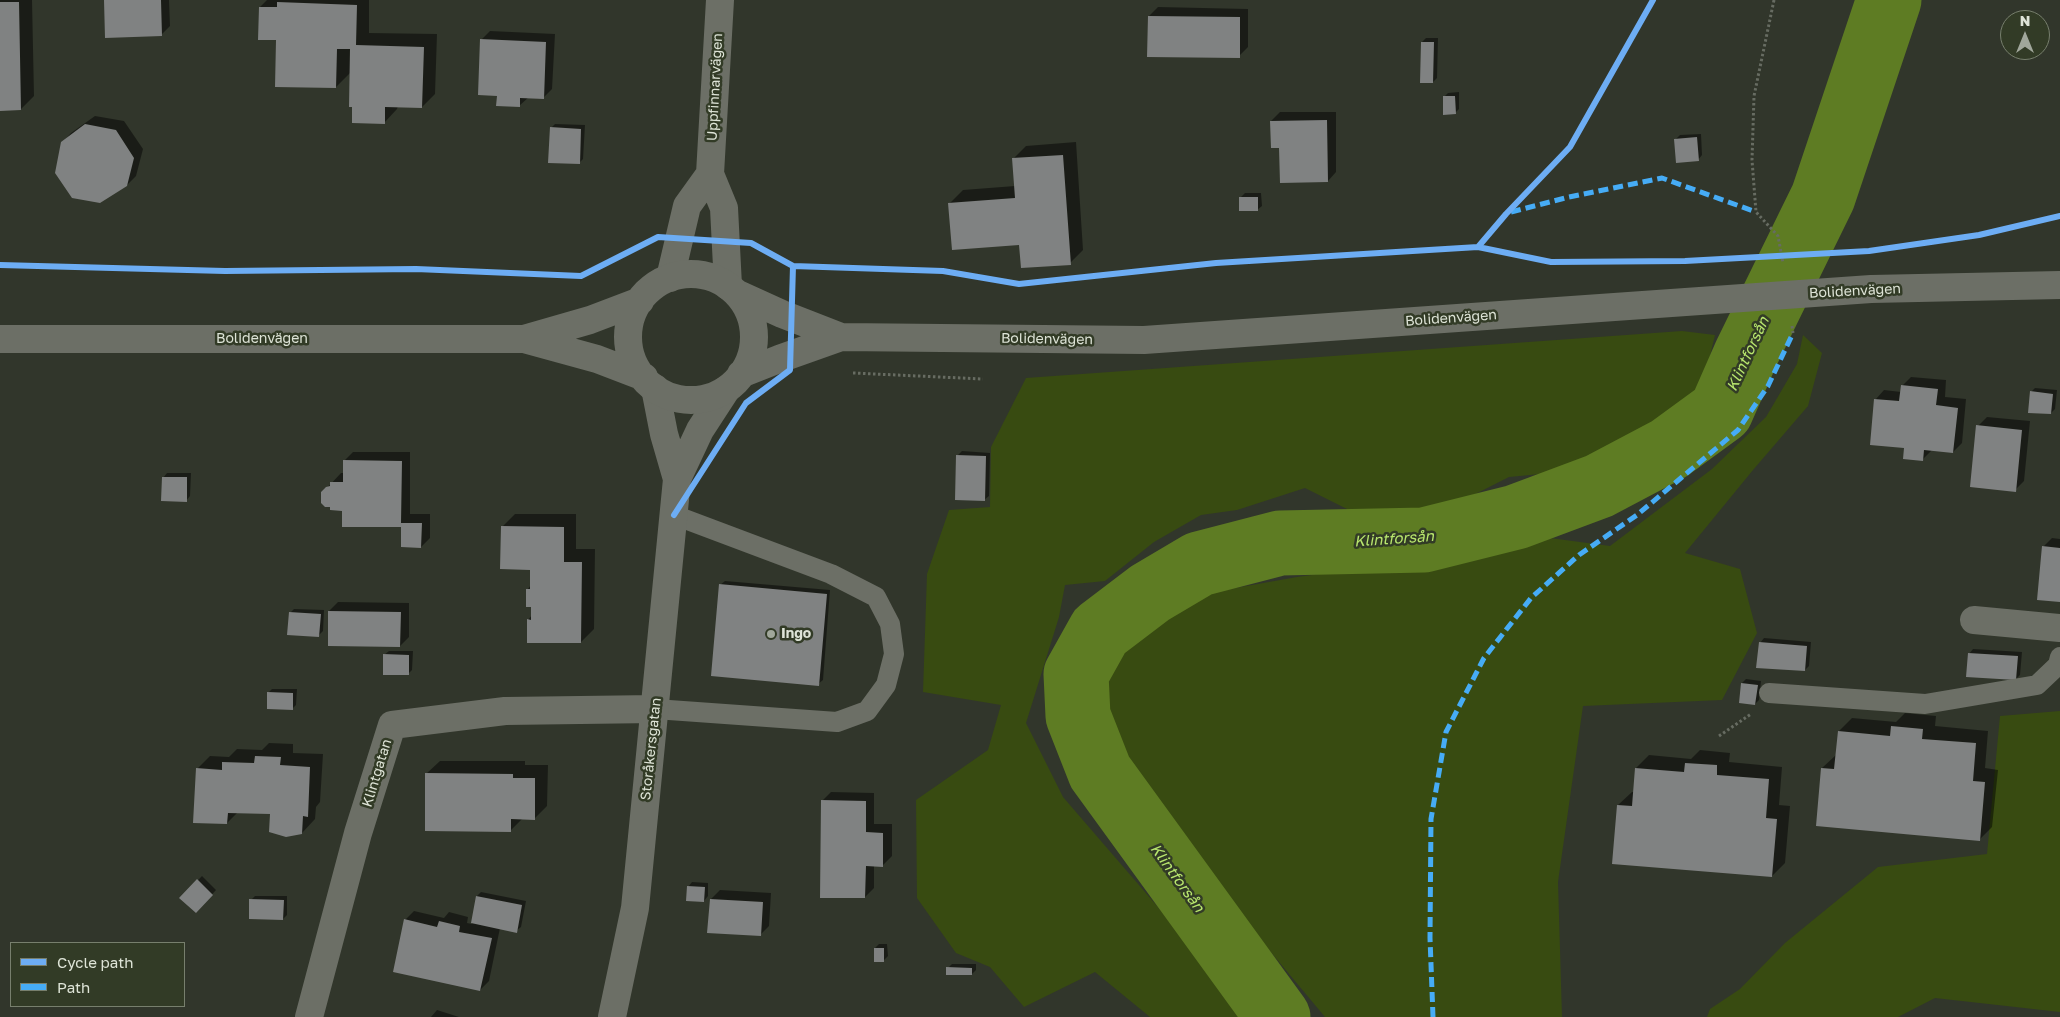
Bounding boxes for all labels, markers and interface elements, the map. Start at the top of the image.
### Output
north arrow [2000,10,2050,60]
text: N [2020,12,2030,29]
street label: Uppfinnarvägen [704,33,726,141]
street label: Bolidenvägen [1809,280,1901,302]
street label: Bolidenvägen [1405,306,1497,330]
water label: Klintforsån [1723,314,1773,394]
street label: Bolidenvägen [1001,330,1093,348]
street label: Bolidenvägen [216,331,308,347]
water label: Klintforsån [1354,527,1434,551]
place label: Ingo [781,626,811,642]
marker: Ingo [765,628,777,640]
street label: Storåkersgatan [637,697,665,801]
street label: Klintgatan [359,737,395,809]
water label: Klintforsån [1146,840,1208,916]
legend [10,942,185,1007]
text: Cycle path [57,953,133,971]
text: Path [57,978,90,996]

